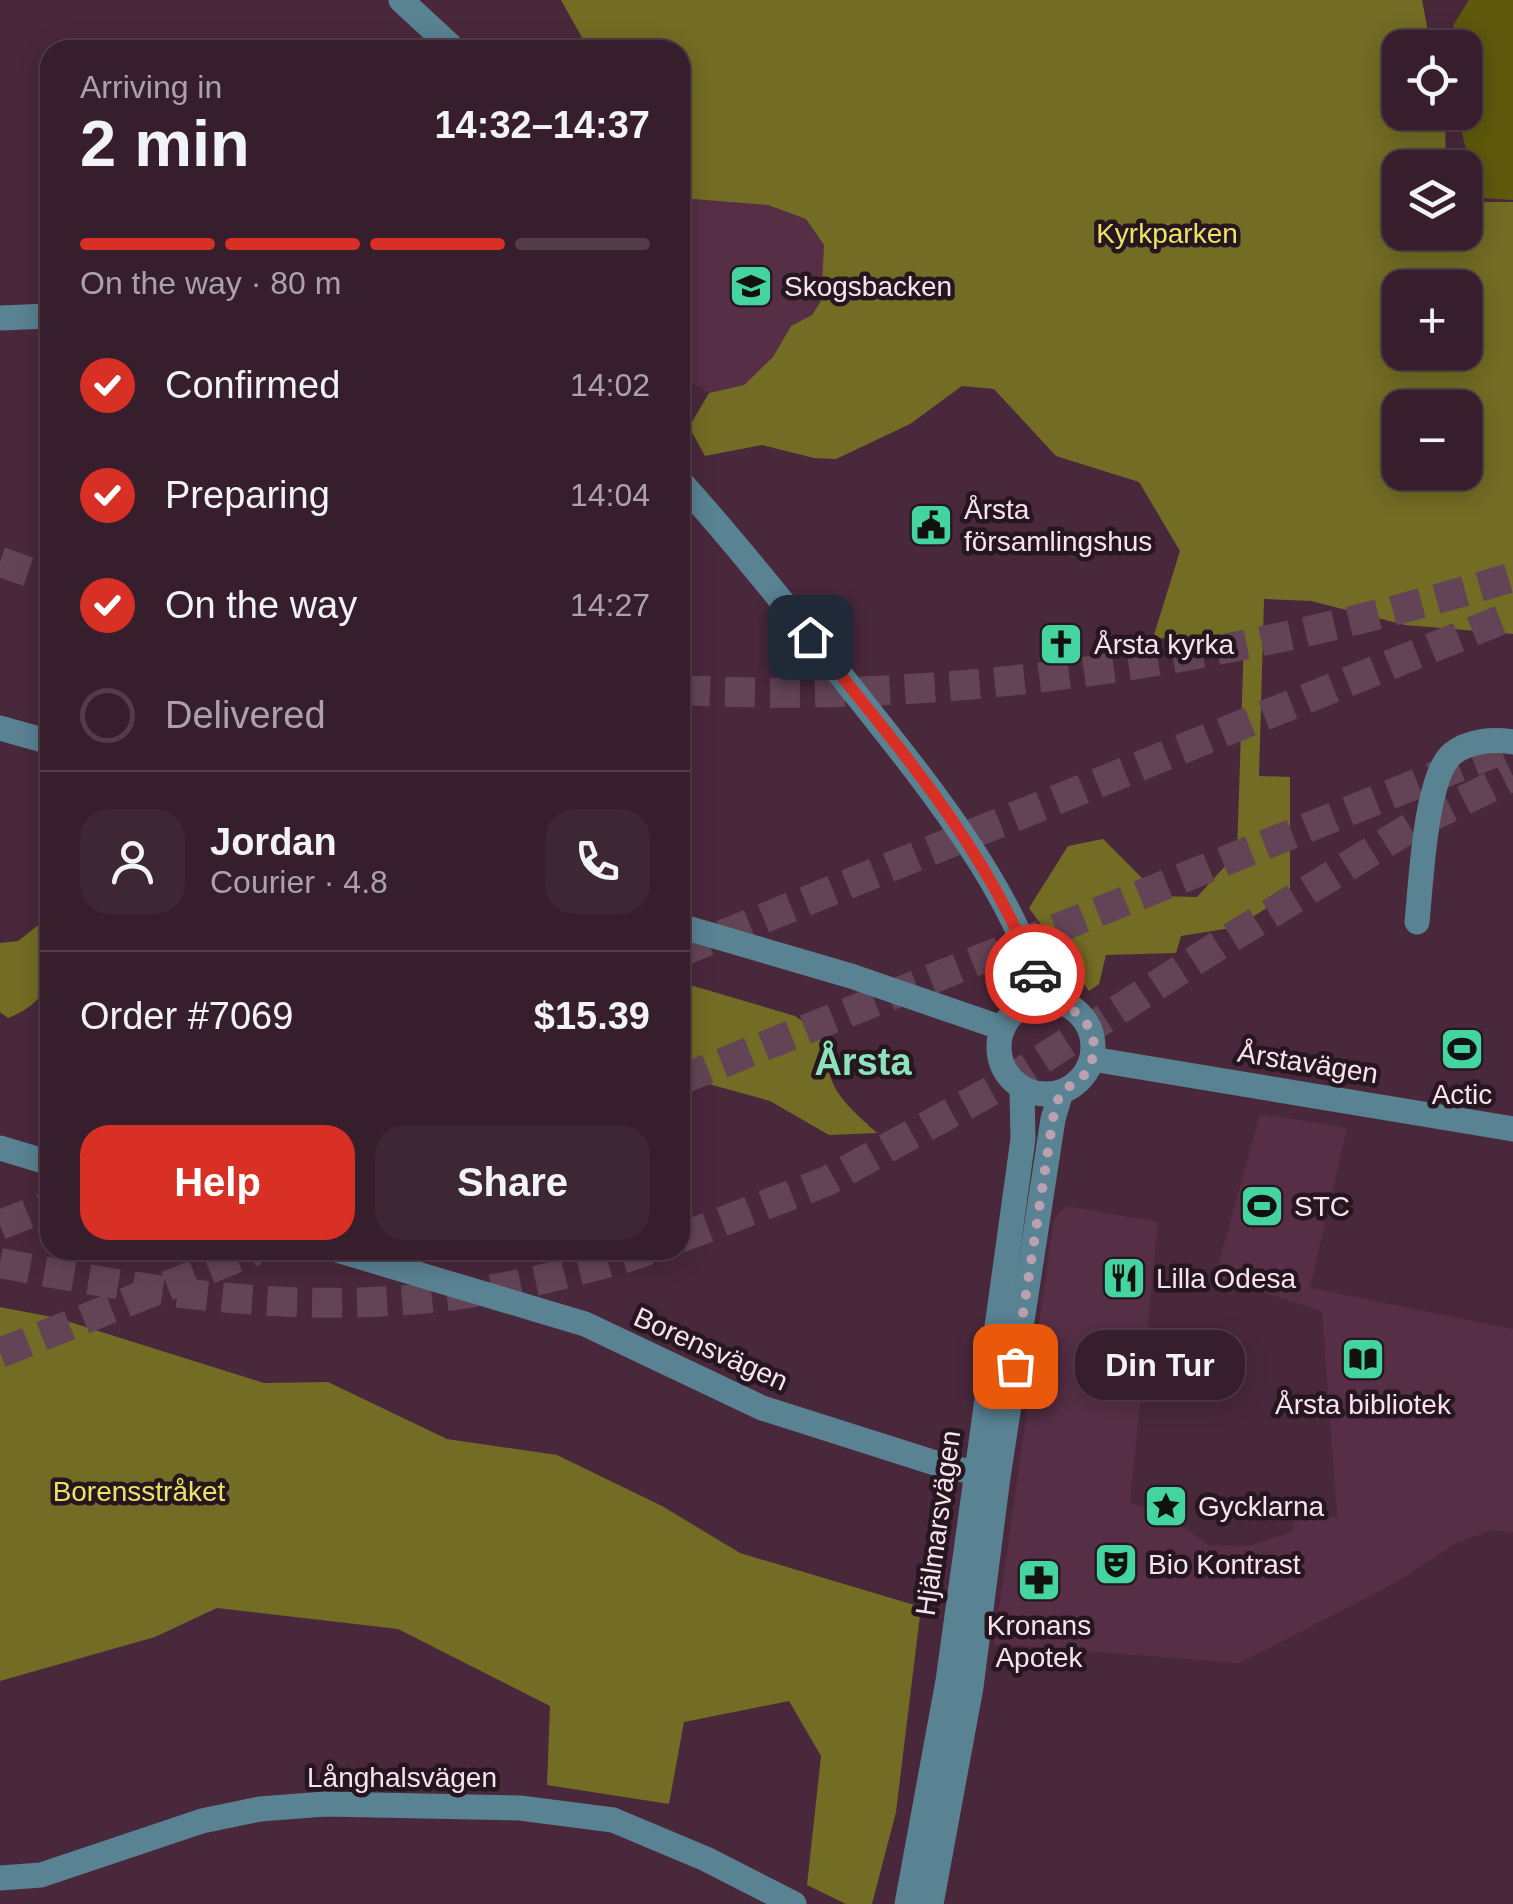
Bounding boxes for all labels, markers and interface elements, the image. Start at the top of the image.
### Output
map controls [1382,30,1482,490]
button: locate [1382,30,1482,130]
text: Arriving in [80,69,222,105]
text: 14:32–14:37 [434,104,650,146]
text: 2 min [80,107,250,180]
button: layers [1382,150,1482,250]
park label: Kyrkparken [1096,218,1238,249]
school or university icon: Skogsbacken [728,263,774,309]
text: On the way · 80 m [80,265,341,301]
button: + [1382,270,1482,370]
place label: Skogsbacken [784,271,952,302]
icon: check [80,358,135,413]
text: Confirmed [165,364,340,406]
text: 14:02 [570,367,650,403]
button: − [1382,390,1482,490]
icon: check [80,468,135,523]
text: Preparing [165,474,330,516]
text: 14:04 [570,477,650,513]
place label: Årsta församlingshus [964,494,1152,557]
public building icon: Årsta församlingshus [908,502,954,548]
icon: check [80,578,135,633]
text: On the way [165,584,357,626]
text: 14:27 [570,587,650,623]
pin [768,595,853,680]
icon: home [783,610,838,665]
church icon: Årsta kyrka [1038,621,1084,667]
place label: Årsta kyrka [1094,629,1234,660]
text: Delivered [165,694,326,736]
button: person [80,809,185,914]
button: phone [545,809,650,914]
text: Jordan [210,821,337,863]
text: Courier · 4.8 [210,864,388,900]
courier [985,924,1085,1024]
icon: car [1008,947,1063,1002]
text: Order #7069 [80,995,293,1037]
text: $15.39 [534,995,650,1037]
sports icon: Actic [1439,1026,1485,1072]
street label: Årstavägen [1236,1037,1380,1089]
district label: Årsta [814,1040,912,1083]
place label: Actic [1432,1079,1492,1110]
button: Help [80,1125,355,1240]
button: Share [375,1125,650,1240]
sports icon: STC [1239,1183,1285,1229]
place label: STC [1294,1191,1350,1222]
restaurant icon: Lilla Odesa [1101,1255,1147,1301]
place label: Lilla Odesa [1156,1263,1297,1294]
street label: Borensvägen [629,1301,793,1397]
pin [973,1324,1058,1409]
callout: Din Tur [1075,1331,1245,1401]
library icon: Årsta bibliotek [1340,1336,1386,1382]
icon: bag [988,1339,1043,1394]
text: Din Tur [1105,1347,1215,1383]
place label: Årsta bibliotek [1275,1389,1452,1420]
street label: Hjälmarsvägen [910,1428,966,1618]
park label: Borensstråket [53,1476,226,1507]
place icon: Gycklarna [1143,1483,1189,1529]
place label: Gycklarna [1198,1491,1324,1522]
theatre icon: Bio Kontrast [1093,1541,1139,1587]
place label: Bio Kontrast [1148,1549,1301,1580]
pharmacy icon: Kronans Apotek [1016,1557,1062,1603]
place label: Kronans Apotek [987,1610,1091,1673]
street label: Långhalsvägen [307,1762,497,1793]

